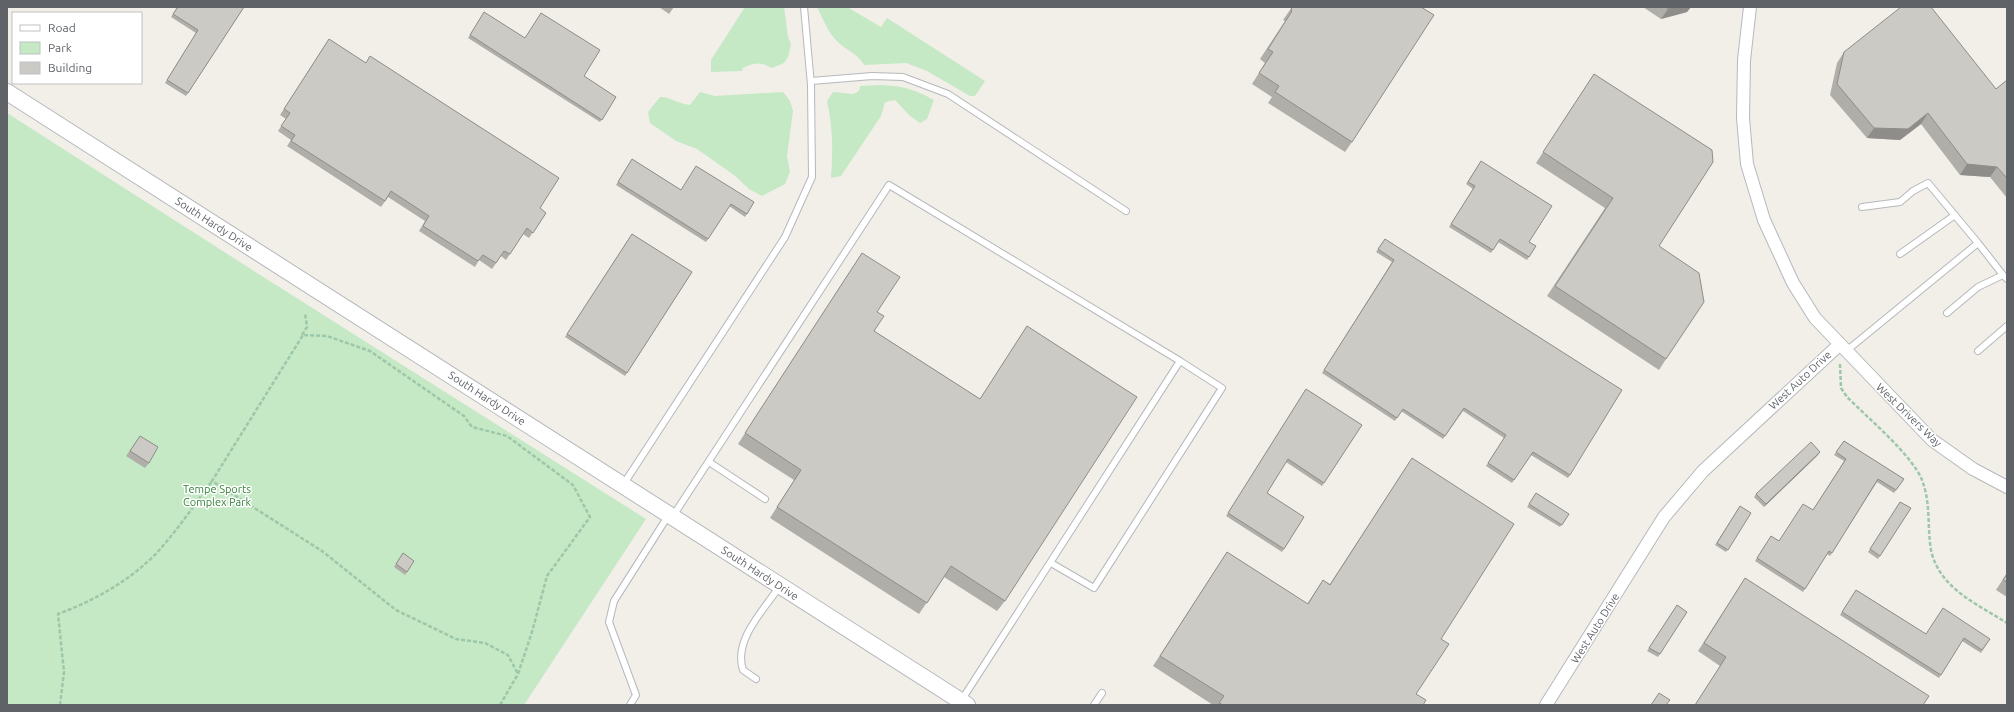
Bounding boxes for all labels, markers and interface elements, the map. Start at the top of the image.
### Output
legend [12,12,142,84]
text: Road [48,21,76,34]
text: Park [48,41,72,54]
text: Building [48,61,92,74]
street label: South Hardy Drive [173,195,255,253]
street label: West Auto Drive [1767,348,1833,412]
street label: South Hardy Drive [446,369,528,427]
street label: West Drivers Way [1874,381,1945,450]
park label: Tempe Sports Complex Park [183,483,251,508]
street label: South Hardy Drive [719,544,801,602]
street label: West Auto Drive [1569,591,1621,665]

